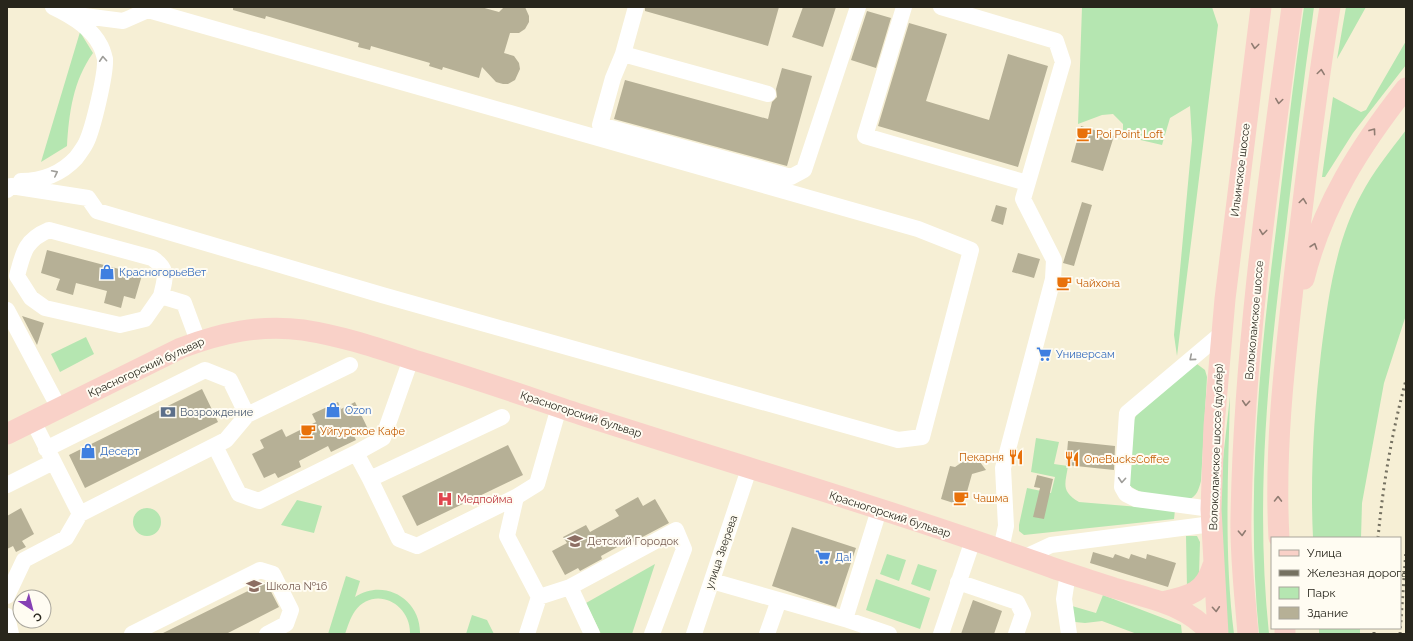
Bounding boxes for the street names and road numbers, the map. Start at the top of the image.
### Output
street label: Ильинское шоссе [1228,122,1253,217]
street label: Волоколамское шоссе [1243,259,1266,380]
street label: Красногорский бульвар [86,335,207,400]
street label: Волоколамское шоссе (дублёр) [1207,363,1226,531]
street label: Красногорский бульвар [518,389,643,440]
street label: Красногорский бульвар [827,489,952,540]
street label: улица Зверева [703,513,740,591]

